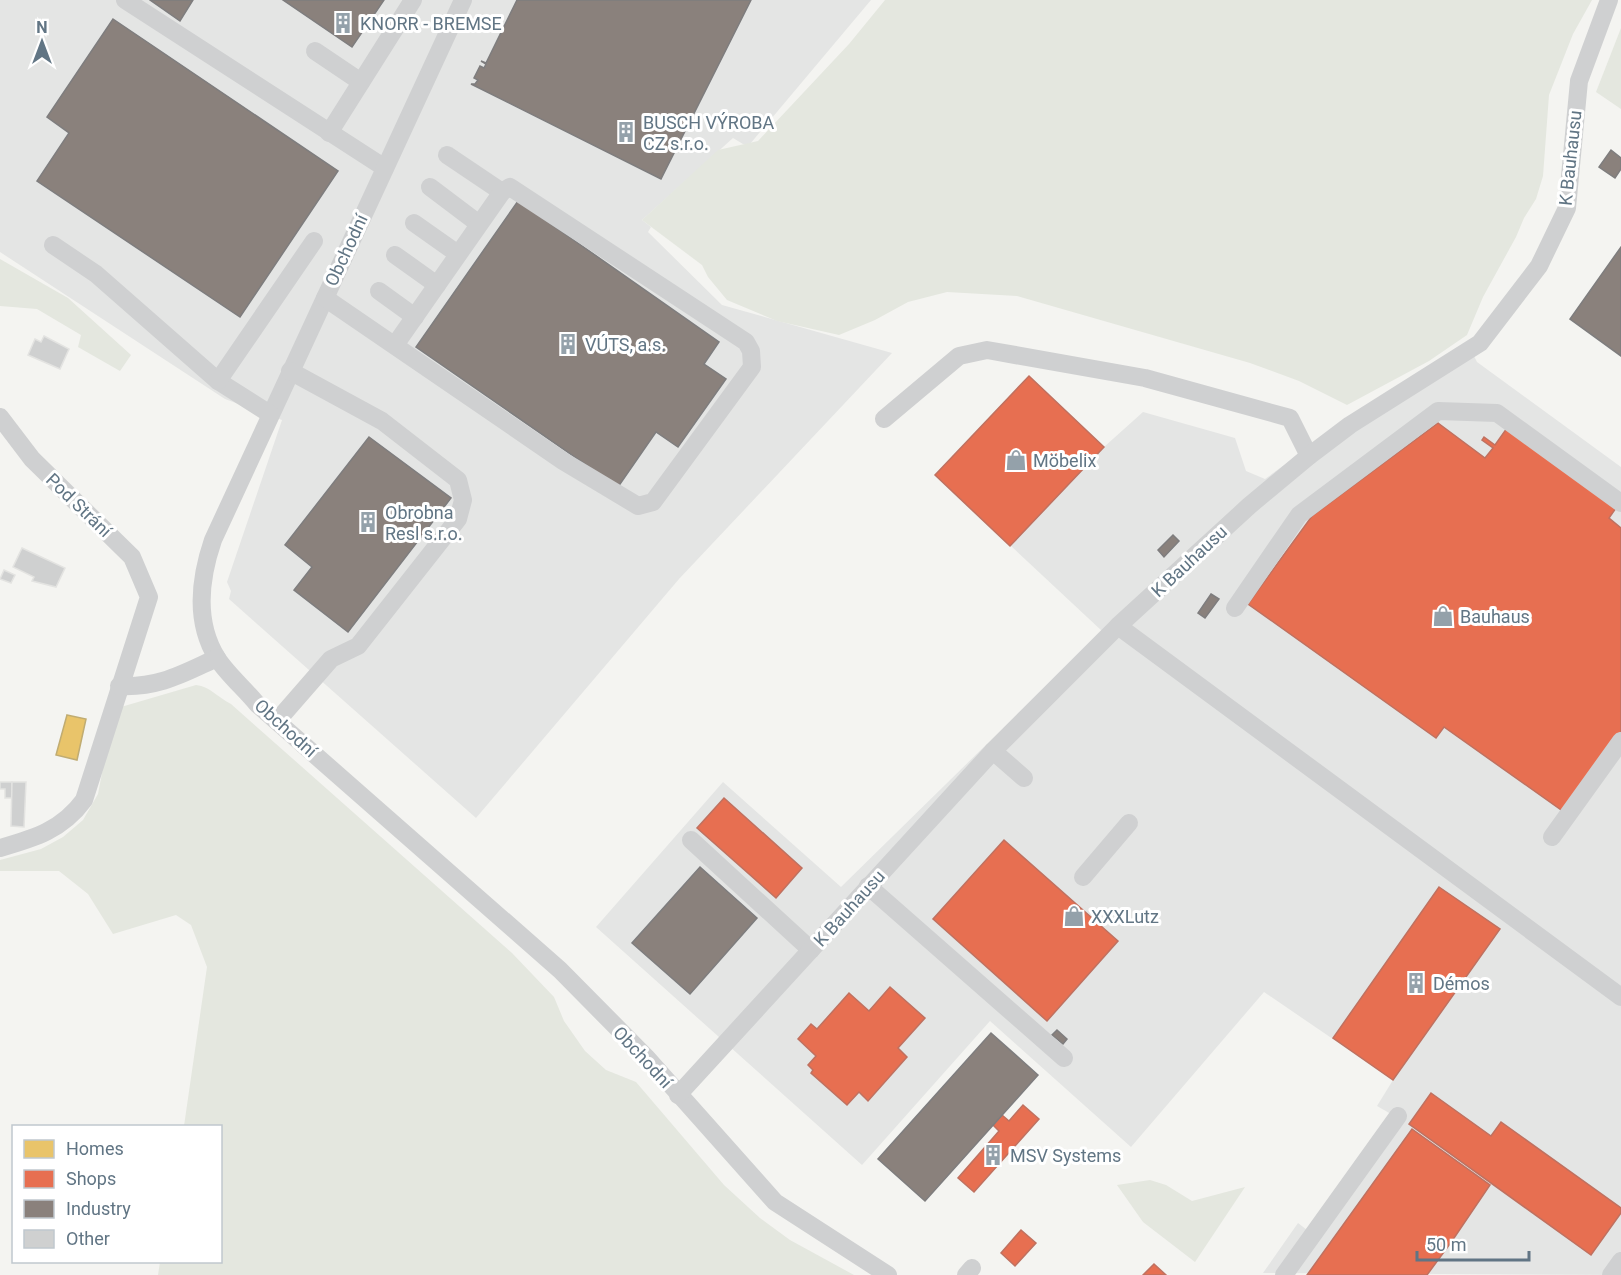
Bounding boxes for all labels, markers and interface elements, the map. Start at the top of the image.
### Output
building icon: KNORR - BREMSE [331,11,355,35]
north arrow [12,12,72,72]
place label: KNORR - BREMSE [360,13,502,34]
text: N [36,18,48,37]
street label: K Bauhausu [1555,109,1585,207]
place label: BUSCH VÝROBA CZ s.r.o. [643,112,775,154]
building icon: BUSCH VÝROBA CZ s.r.o. [614,120,638,144]
street label: Obchodní [320,210,372,289]
building icon: VÚTS, a.s. [556,332,580,356]
place label: VÚTS, a.s. [585,334,666,355]
shop icon: Möbelix [1004,448,1028,472]
place label: Möbelix [1033,450,1096,471]
street label: Pod Strání [42,469,116,542]
place label: Obrobna Resl s.r.o. [385,502,463,544]
building icon: Obrobna Resl s.r.o. [356,510,380,534]
street label: K Bauhausu [1147,521,1231,601]
shop icon: Bauhaus [1431,604,1455,628]
place label: Bauhaus [1460,606,1530,627]
street label: Obchodní [250,695,322,762]
street label: K Bauhausu [809,865,889,951]
shop icon: XXXLutz [1062,904,1086,928]
place label: XXXLutz [1091,906,1159,927]
building icon: Démos [1404,971,1428,995]
place label: Démos [1433,973,1490,994]
street label: Obchodní [609,1022,677,1093]
legend [12,1125,222,1263]
text: Homes [66,1138,124,1159]
building icon: MSV Systems [981,1143,1005,1167]
place label: MSV Systems [1010,1145,1121,1166]
text: Shops [66,1168,116,1189]
text: Industry [66,1198,131,1219]
scale bar [1417,1224,1530,1262]
text: Other [66,1228,110,1249]
text: 50 m [1426,1234,1466,1255]

